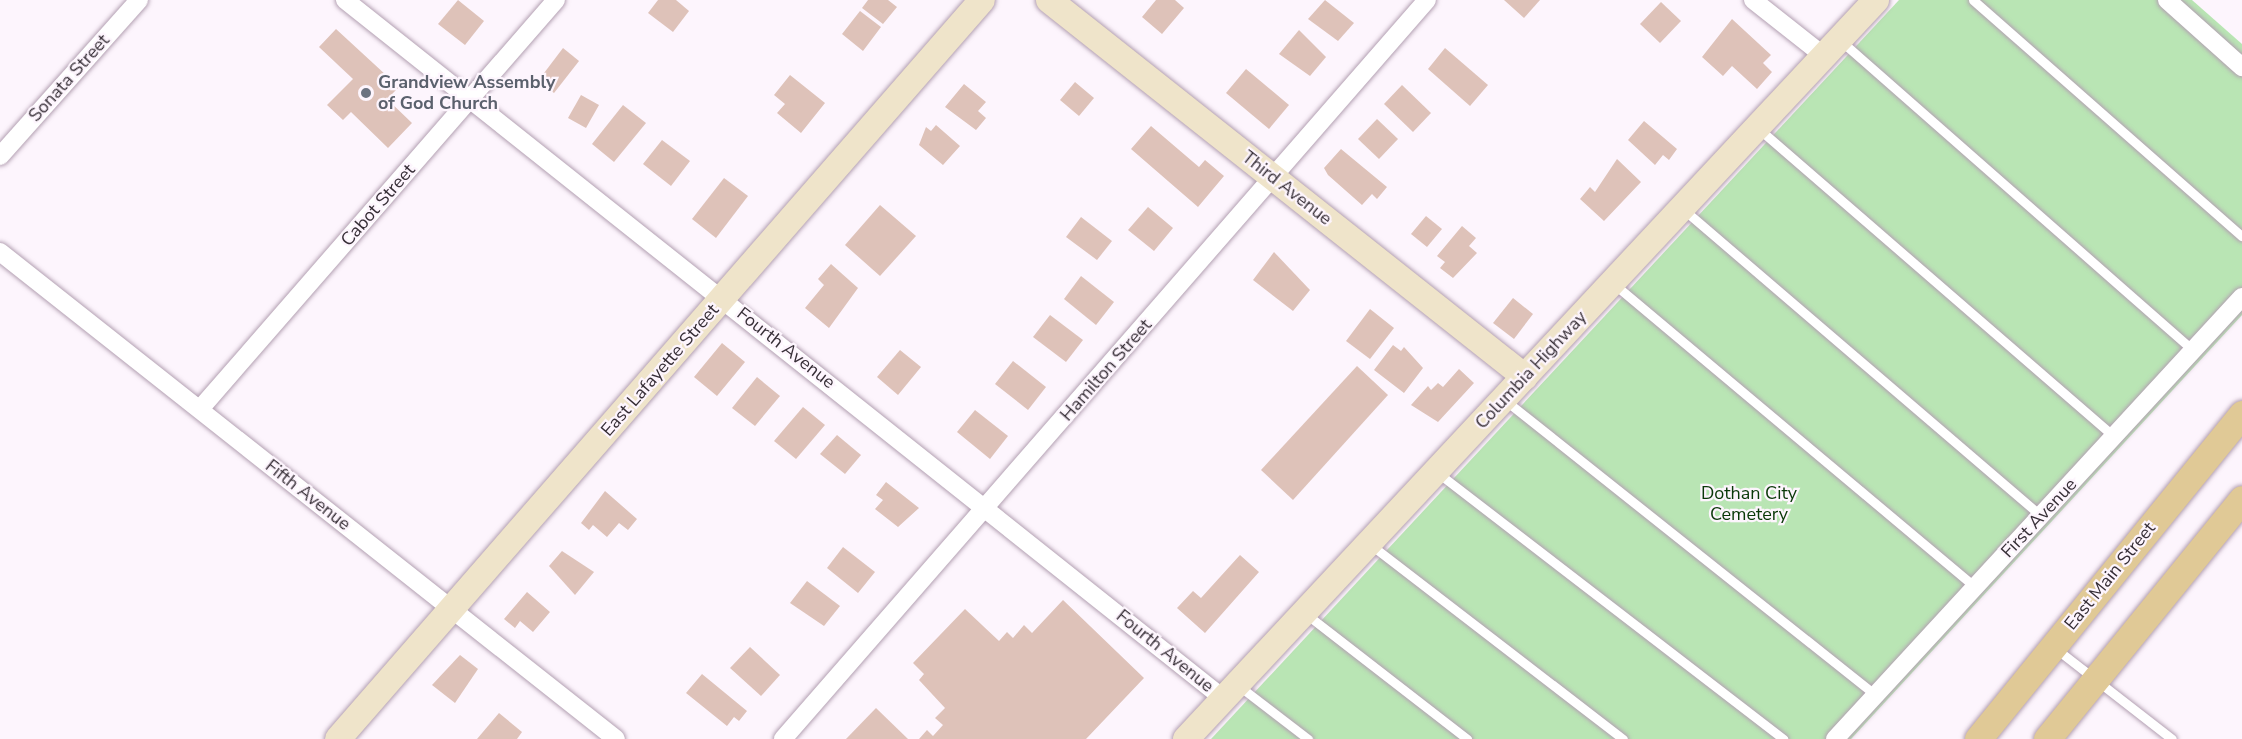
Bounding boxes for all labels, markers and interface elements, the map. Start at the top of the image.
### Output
street label: Sonata Street [24,30,114,126]
place label: Grandview Assembly of God Church [378,72,555,115]
marker: Grandview Assembly of God Church [359,86,373,100]
street label: Third Avenue [1238,146,1336,230]
street label: Cabot Street [336,159,420,251]
street label: East Lafayette Street [597,299,723,441]
street label: Fourth Avenue [732,303,840,393]
street label: Columbia Highway [1471,307,1591,433]
street label: Hamilton Street [1056,315,1156,425]
street label: Fifth Avenue [261,455,355,535]
street label: First Avenue [1997,474,2081,562]
park label: Dothan City Cemetery [1701,483,1797,526]
street label: East Main Street [2060,518,2160,634]
street label: Fourth Avenue [1112,605,1218,697]

